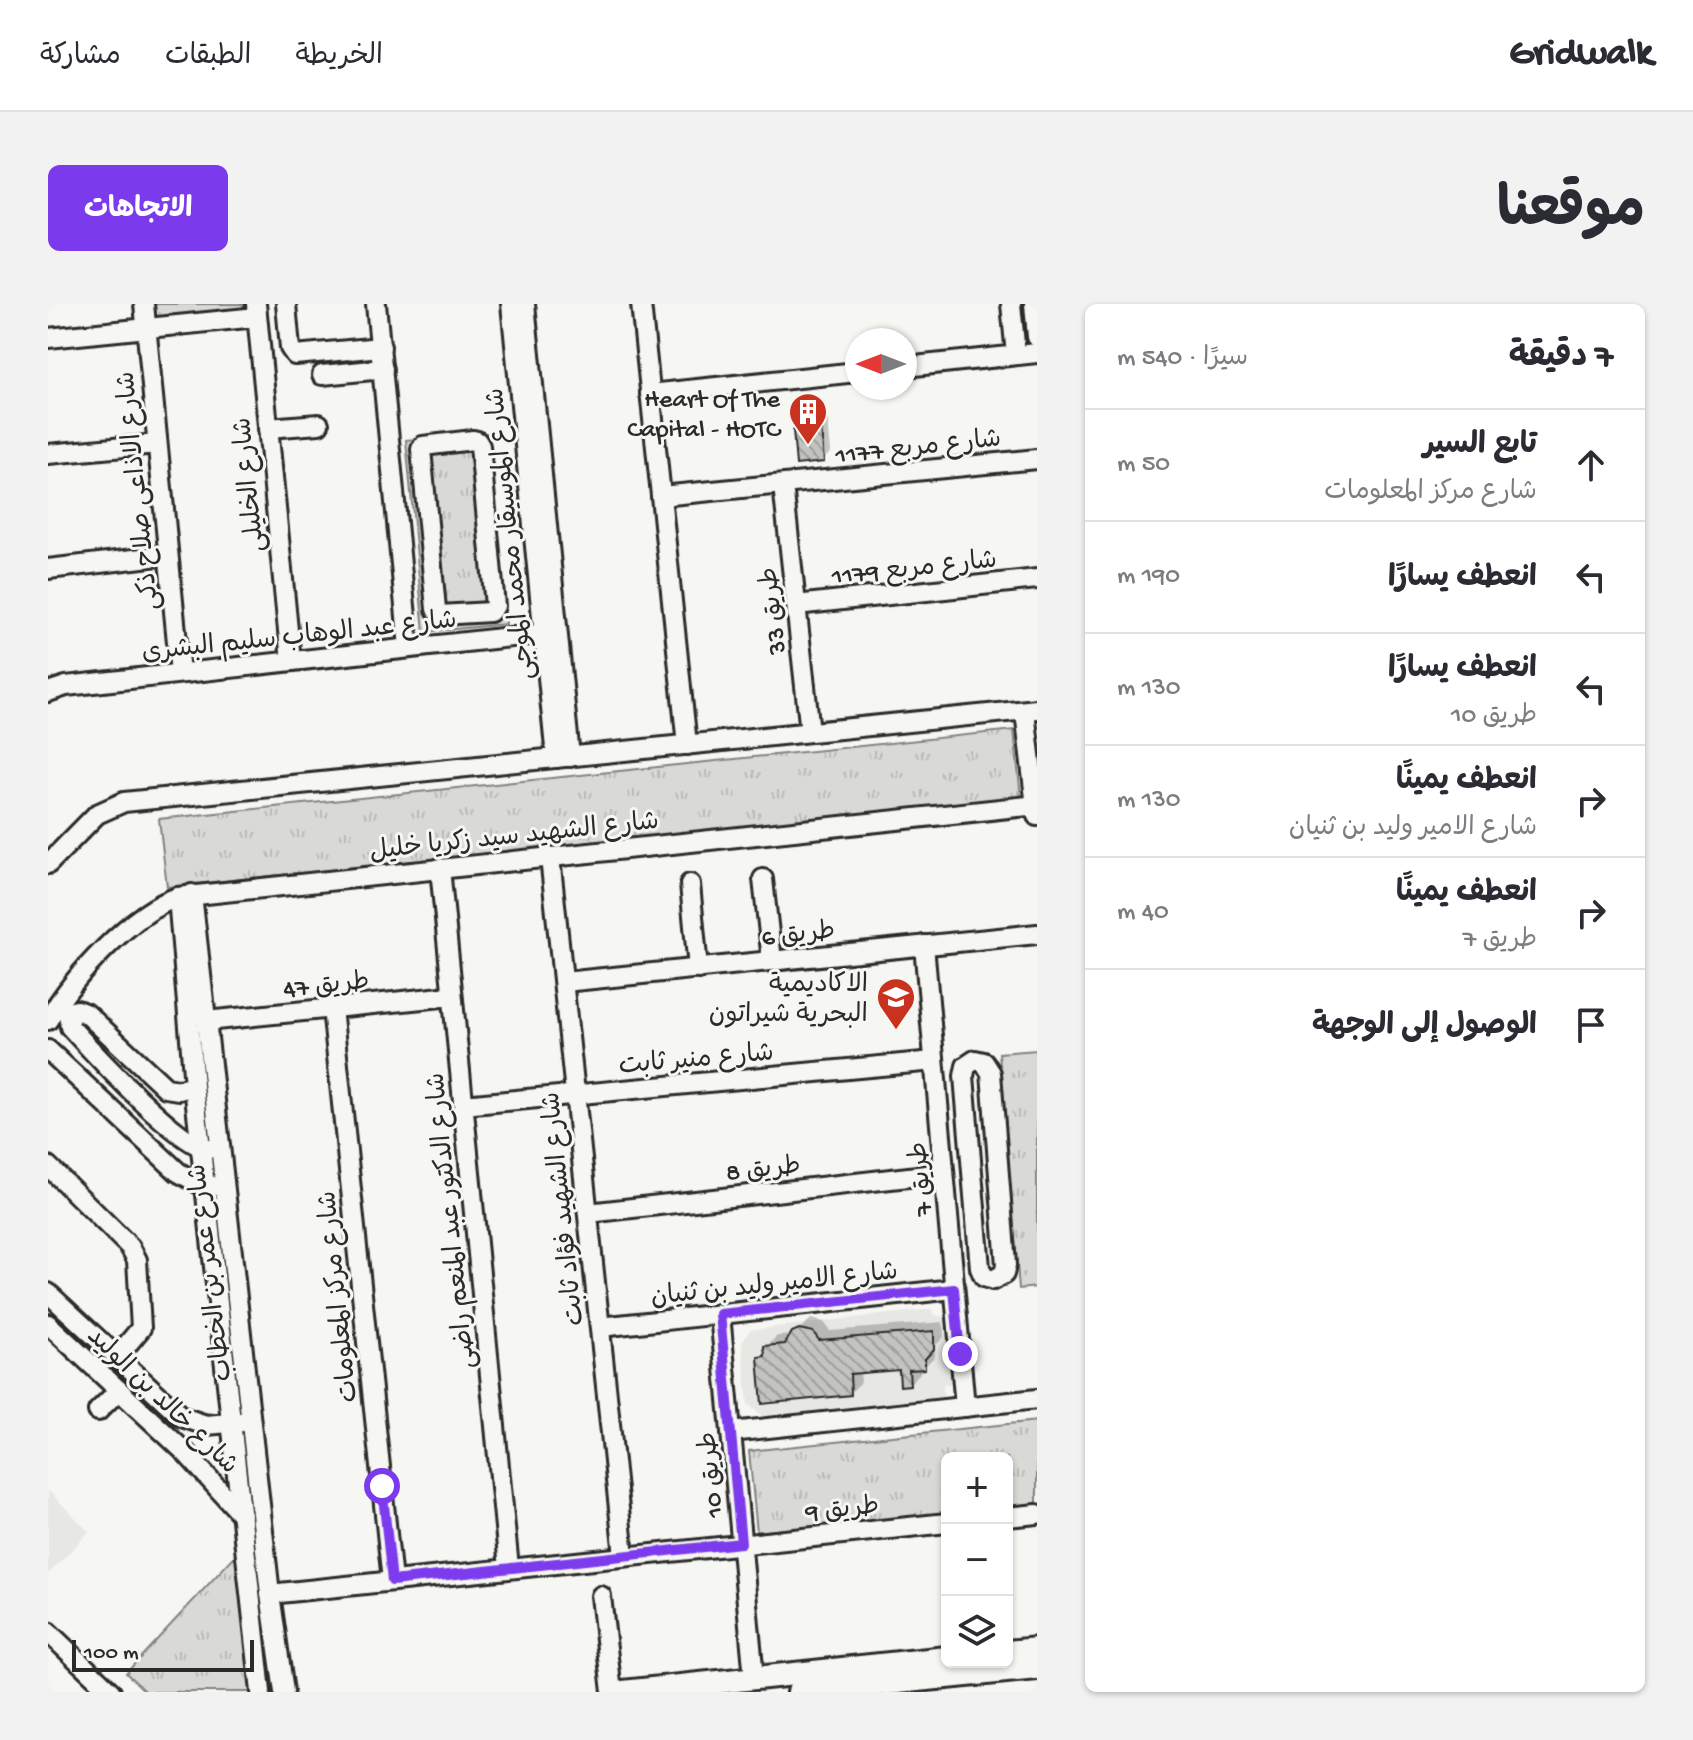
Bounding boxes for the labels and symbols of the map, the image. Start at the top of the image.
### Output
north arrow [845,328,917,400]
street label: شارع الاذاعى صلاح ذكى [113,369,168,612]
street label: شارع الموسيقار محمد الموجى [482,386,543,681]
place label: Heart Of The Capital - HOTC [627,386,782,447]
building icon: Heart Of The Capital - HOTC [787,391,829,446]
street label: شارع الخليلى [229,416,274,553]
street label: شارع مربع 1177 [833,425,1003,474]
street label: شارع مربع 1179 [829,546,999,595]
street label: طريق 33 [755,565,796,657]
street label: شارع عبد الوهاب سليم البشرى [140,607,458,670]
street label: شارع الشهيد سيد زكريا خليل [368,808,661,869]
street label: طريق 6 [760,917,837,956]
street label: طريق 47 [282,968,371,1007]
place label: الاكاديمية البحرية شيراتون [709,971,868,1032]
school or university icon: الاكاديمية البحرية شيراتون [875,976,917,1031]
street label: شارع منير ثابت [617,1039,775,1084]
street label: شارع الدكتور عبد المنعم راضى [423,1071,484,1370]
street label: شارع الشهيد فؤاد ثابت [538,1090,593,1327]
street label: طريق 7 [905,1140,942,1218]
street label: طريق 8 [725,1152,802,1191]
street label: شارع عمر بن الخطاب [184,1162,241,1383]
street label: شارع مركز المعلومات [314,1189,367,1404]
street label: شارع الامير وليد بن ثنيان [649,1258,900,1315]
street label: شارع خالد بن الوليد [79,1322,243,1482]
route end [942,1336,978,1372]
street label: طريق 10 [694,1430,733,1520]
route start [364,1468,400,1504]
street label: طريق 9 [803,1492,881,1531]
scale bar [72,1636,254,1672]

